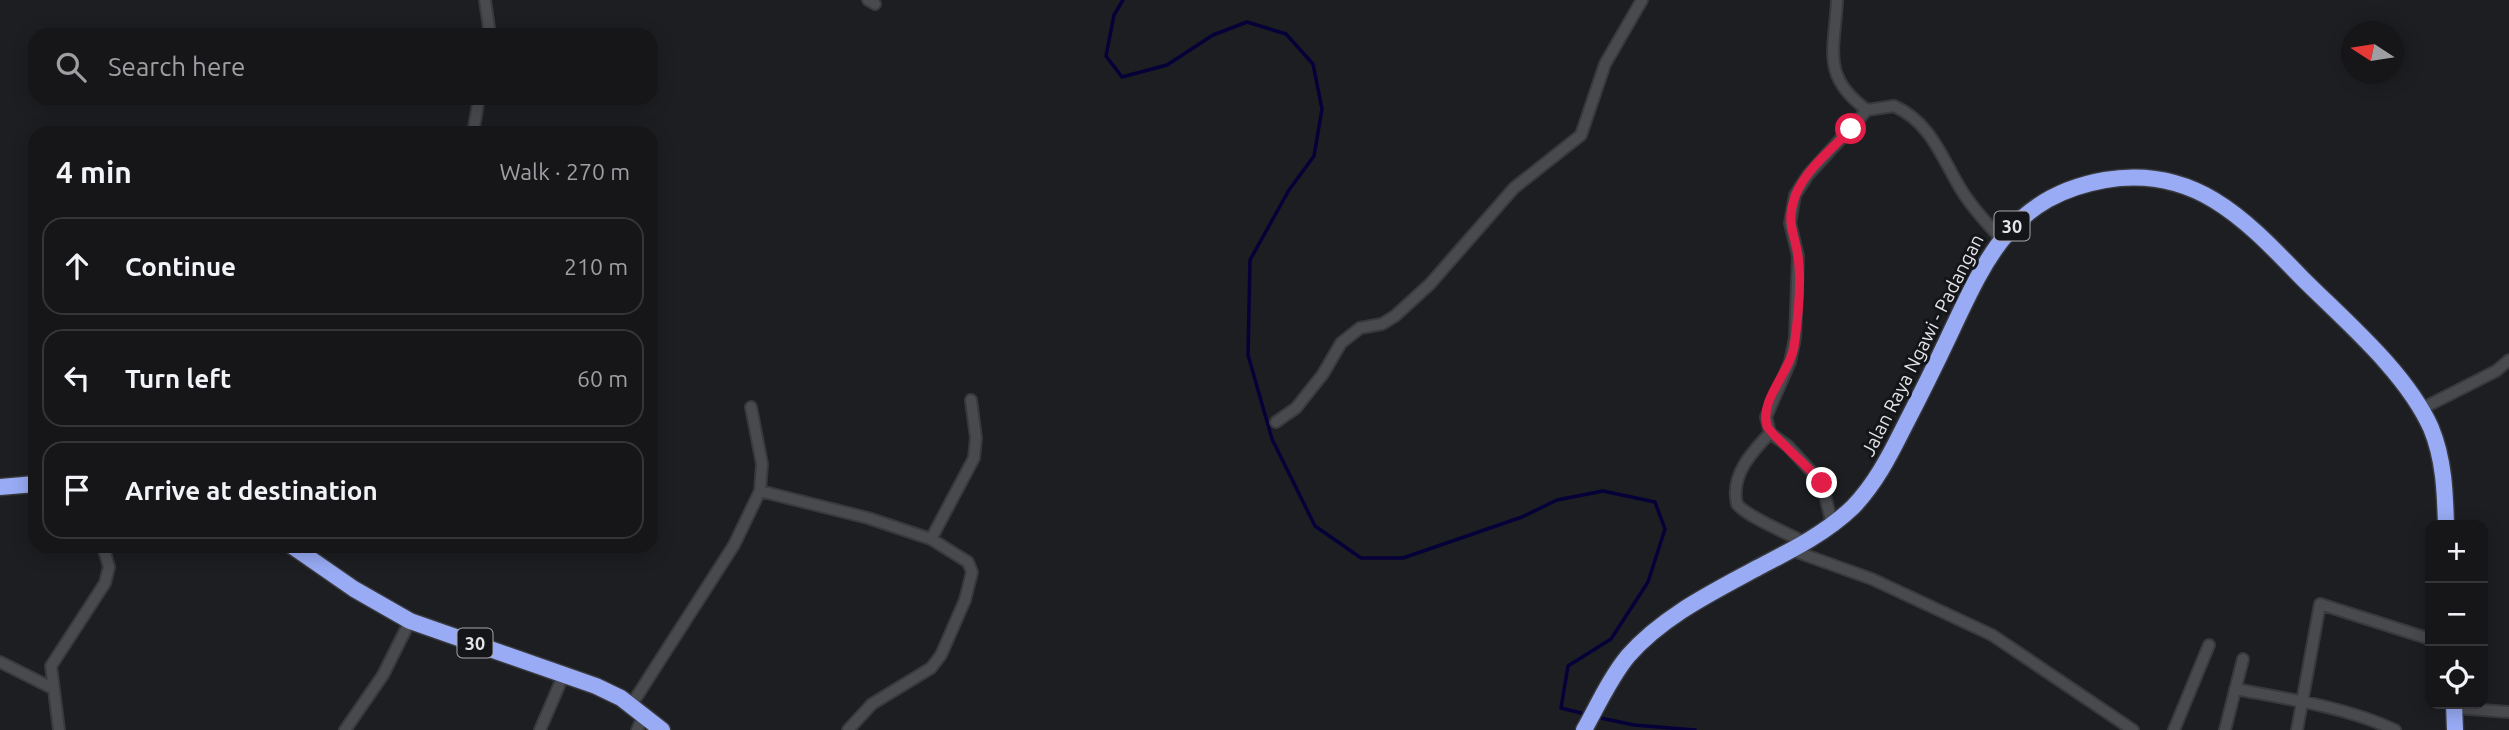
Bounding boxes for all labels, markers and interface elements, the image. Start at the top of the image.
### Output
north arrow [2341,21,2404,84]
search box [28,28,658,105]
icon: search [52,48,90,86]
text: Search here [108,52,245,81]
route start [1835,113,1866,144]
text: 4 min [56,155,132,189]
text: Walk · 270 m [499,159,630,184]
road number: 30 [1994,211,2030,240]
street label: Jalan Raya Ngawi - Padangan [1856,230,1988,460]
icon: ahead [58,247,96,285]
text: Continue [125,252,236,281]
text: 210 m [564,254,628,279]
icon: left [58,359,96,397]
text: Turn left [125,364,231,393]
text: 60 m [577,366,628,391]
route end [1806,467,1837,498]
icon: arrive [58,471,96,509]
text: Arrive at destination [125,476,378,505]
map controls [2425,520,2488,709]
button: + [2425,520,2488,583]
button: − [2425,583,2488,646]
road number: 30 [458,628,492,658]
button: locate [2425,646,2488,709]

